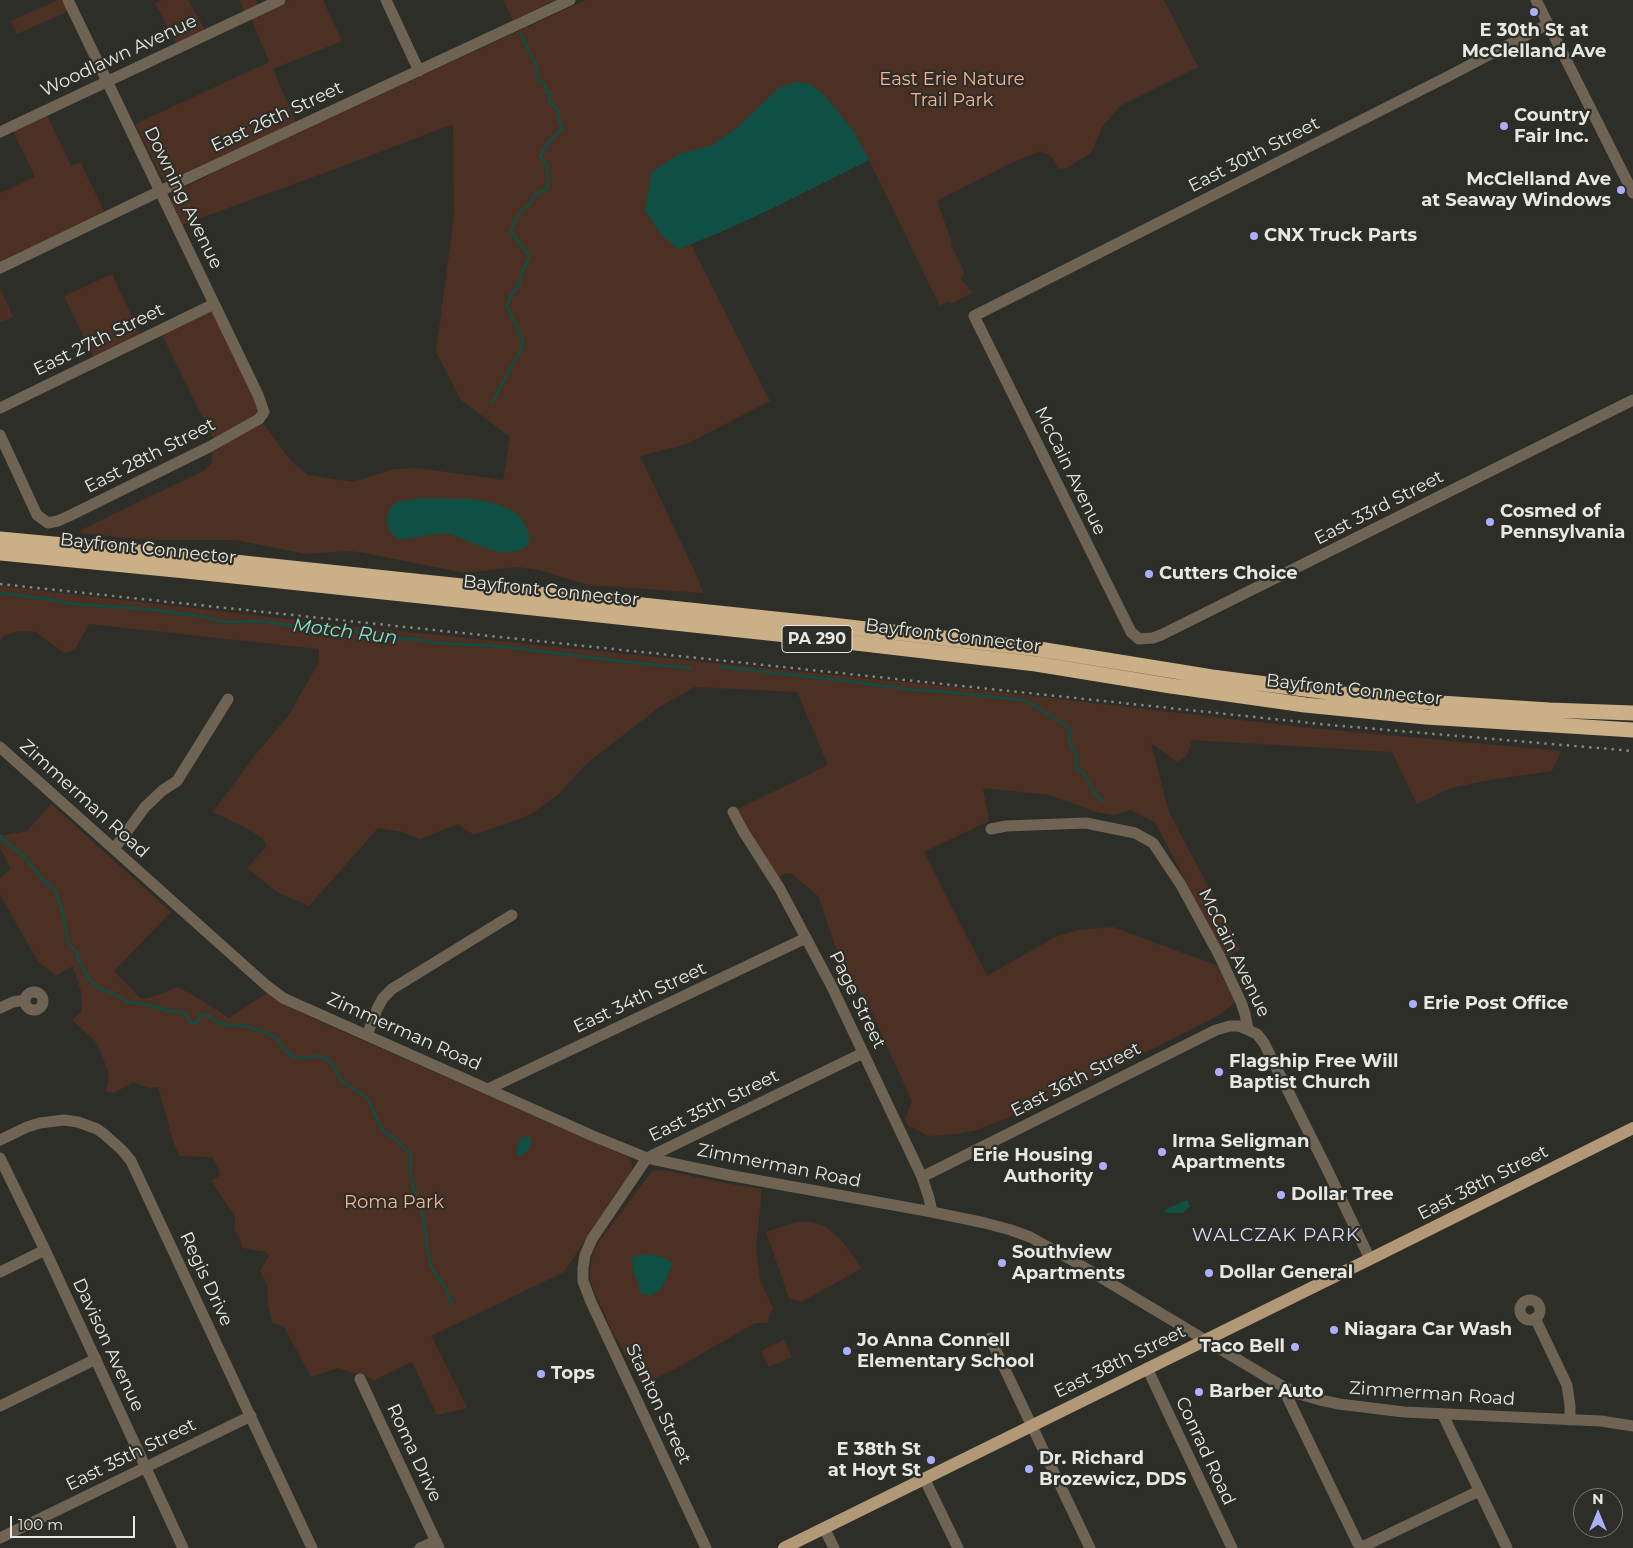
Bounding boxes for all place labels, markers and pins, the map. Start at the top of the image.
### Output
marker: E 30th St at McClelland Ave [1528,6,1540,18]
place label: E 30th St at McClelland Ave [1462,20,1606,62]
place label: Country Fair Inc. [1514,105,1590,148]
marker: Country Fair Inc. [1498,120,1510,132]
place label: McClelland Ave at Seaway Windows [1421,169,1611,212]
marker: McClelland Ave at Seaway Windows [1615,184,1627,196]
place label: CNX Truck Parts [1264,225,1417,247]
marker: CNX Truck Parts [1248,230,1260,242]
place label: Cosmed of Pennsylvania [1500,501,1625,544]
marker: Cosmed of Pennsylvania [1484,516,1496,528]
place label: Cutters Choice [1159,563,1298,585]
marker: Cutters Choice [1143,568,1155,580]
place label: Erie Post Office [1423,993,1568,1015]
marker: Erie Post Office [1407,998,1419,1010]
place label: Flagship Free Will Baptist Church [1229,1051,1398,1094]
marker: Flagship Free Will Baptist Church [1213,1066,1225,1078]
place label: Irma Seligman Apartments [1172,1131,1309,1174]
place label: Erie Housing Authority [973,1145,1093,1188]
marker: Irma Seligman Apartments [1156,1146,1168,1158]
marker: Erie Housing Authority [1097,1160,1109,1172]
place label: Dollar Tree [1291,1184,1394,1206]
marker: Dollar Tree [1275,1189,1287,1201]
place label: Southview Apartments [1012,1242,1125,1284]
marker: Southview Apartments [996,1257,1008,1269]
place label: Dollar General [1219,1262,1353,1284]
marker: Dollar General [1203,1267,1215,1279]
place label: Niagara Car Wash [1344,1319,1512,1341]
marker: Niagara Car Wash [1328,1324,1340,1336]
place label: Jo Anna Connell Elementary School [857,1330,1034,1372]
place label: Taco Bell [1200,1336,1285,1358]
marker: Taco Bell [1289,1341,1301,1353]
marker: Jo Anna Connell Elementary School [841,1345,853,1357]
place label: Tops [551,1363,595,1385]
marker: Tops [535,1368,547,1380]
place label: Barber Auto [1209,1381,1323,1403]
marker: Barber Auto [1193,1386,1205,1398]
place label: E 38th St at Hoyt St [828,1439,921,1482]
place label: Dr. Richard Brozewicz, DDS [1039,1448,1187,1490]
marker: E 38th St at Hoyt St [925,1454,937,1466]
marker: Dr. Richard Brozewicz, DDS [1023,1463,1035,1475]

